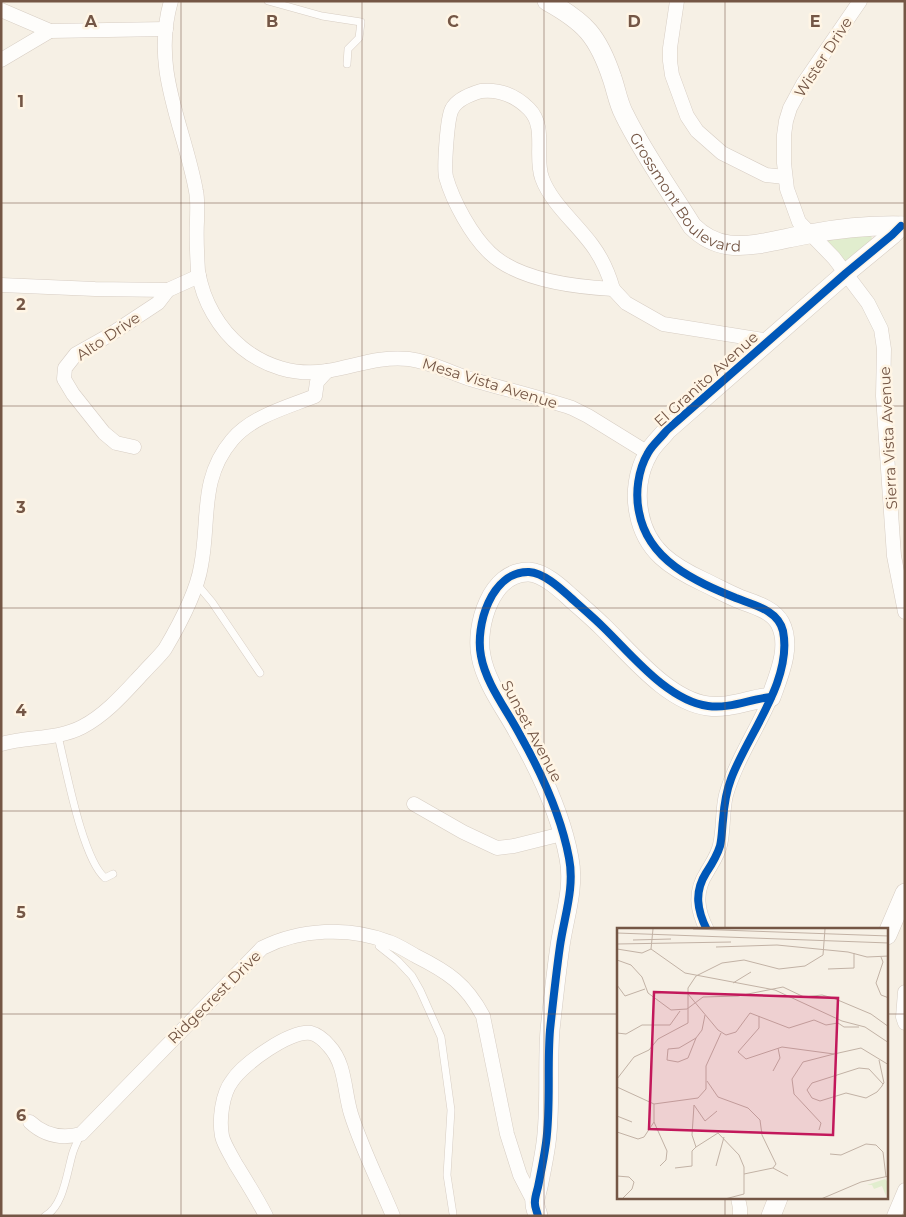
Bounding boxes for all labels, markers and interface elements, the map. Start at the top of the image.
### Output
text: A [84,12,98,31]
text: B [266,12,278,31]
text: C [447,12,459,31]
text: D [627,12,641,31]
text: E [810,12,820,31]
street label: Wister Drive [790,13,856,101]
text: 1 [18,92,24,111]
street label: Grossmont Boulevard [626,129,741,255]
text: 2 [16,295,26,314]
street label: Alto Drive [72,308,144,364]
street label: El Granito Avenue [650,327,762,431]
street label: Mesa Vista Avenue [420,353,560,413]
street label: Sierra Vista Avenue [875,366,901,510]
text: 3 [15,498,26,517]
street label: Sunset Avenue [497,677,567,785]
text: 4 [15,701,27,720]
text: 5 [16,903,26,922]
inset map [617,928,888,1200]
street label: Ridgecrest Drive [163,946,265,1048]
text: 6 [16,1106,26,1125]

